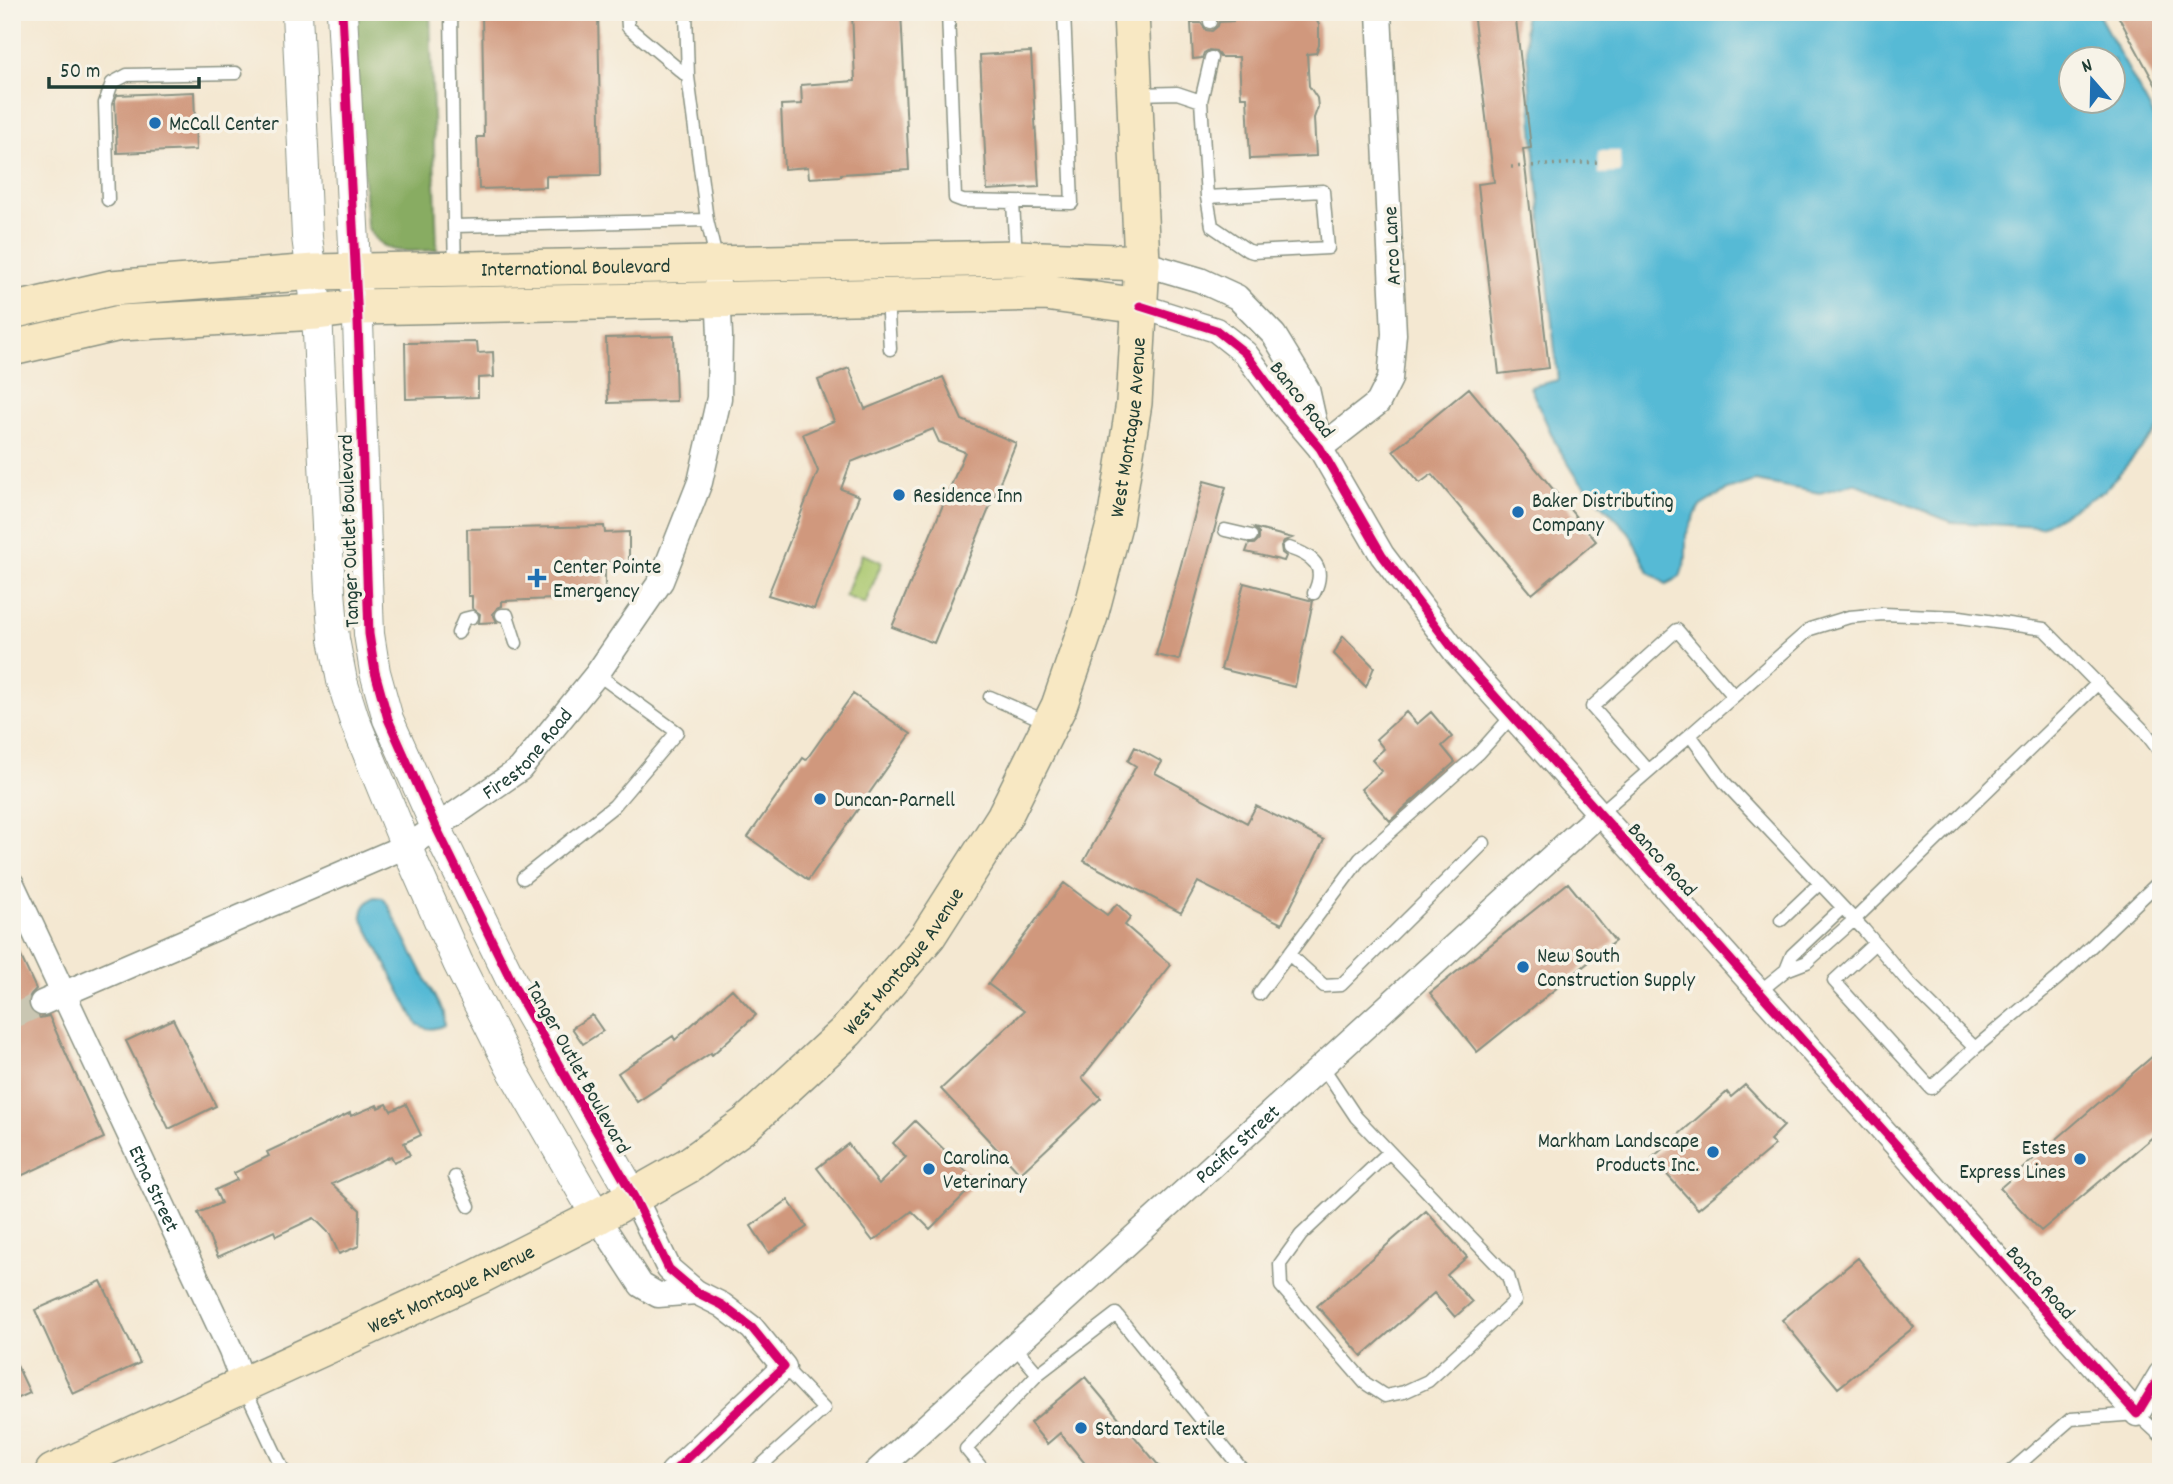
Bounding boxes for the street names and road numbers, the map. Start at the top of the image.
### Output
street label: Arco Lane [1377,205,1411,286]
street label: International Boulevard [481,253,671,287]
street label: West Montague Avenue [1104,337,1156,520]
street label: Banco Road [1261,356,1341,446]
street label: Tanger Outlet Boulevard [333,434,369,628]
street label: Firestone Road [477,703,582,809]
street label: Banco Road [1619,817,1702,905]
street label: West Montague Avenue [837,882,973,1043]
street label: Tanger Outlet Boulevard [516,977,636,1160]
street label: Pacific Street [1190,1099,1288,1192]
street label: Etna Street [119,1141,185,1238]
street label: West Montague Avenue [364,1239,541,1344]
street label: Banco Road [1997,1240,2080,1328]

